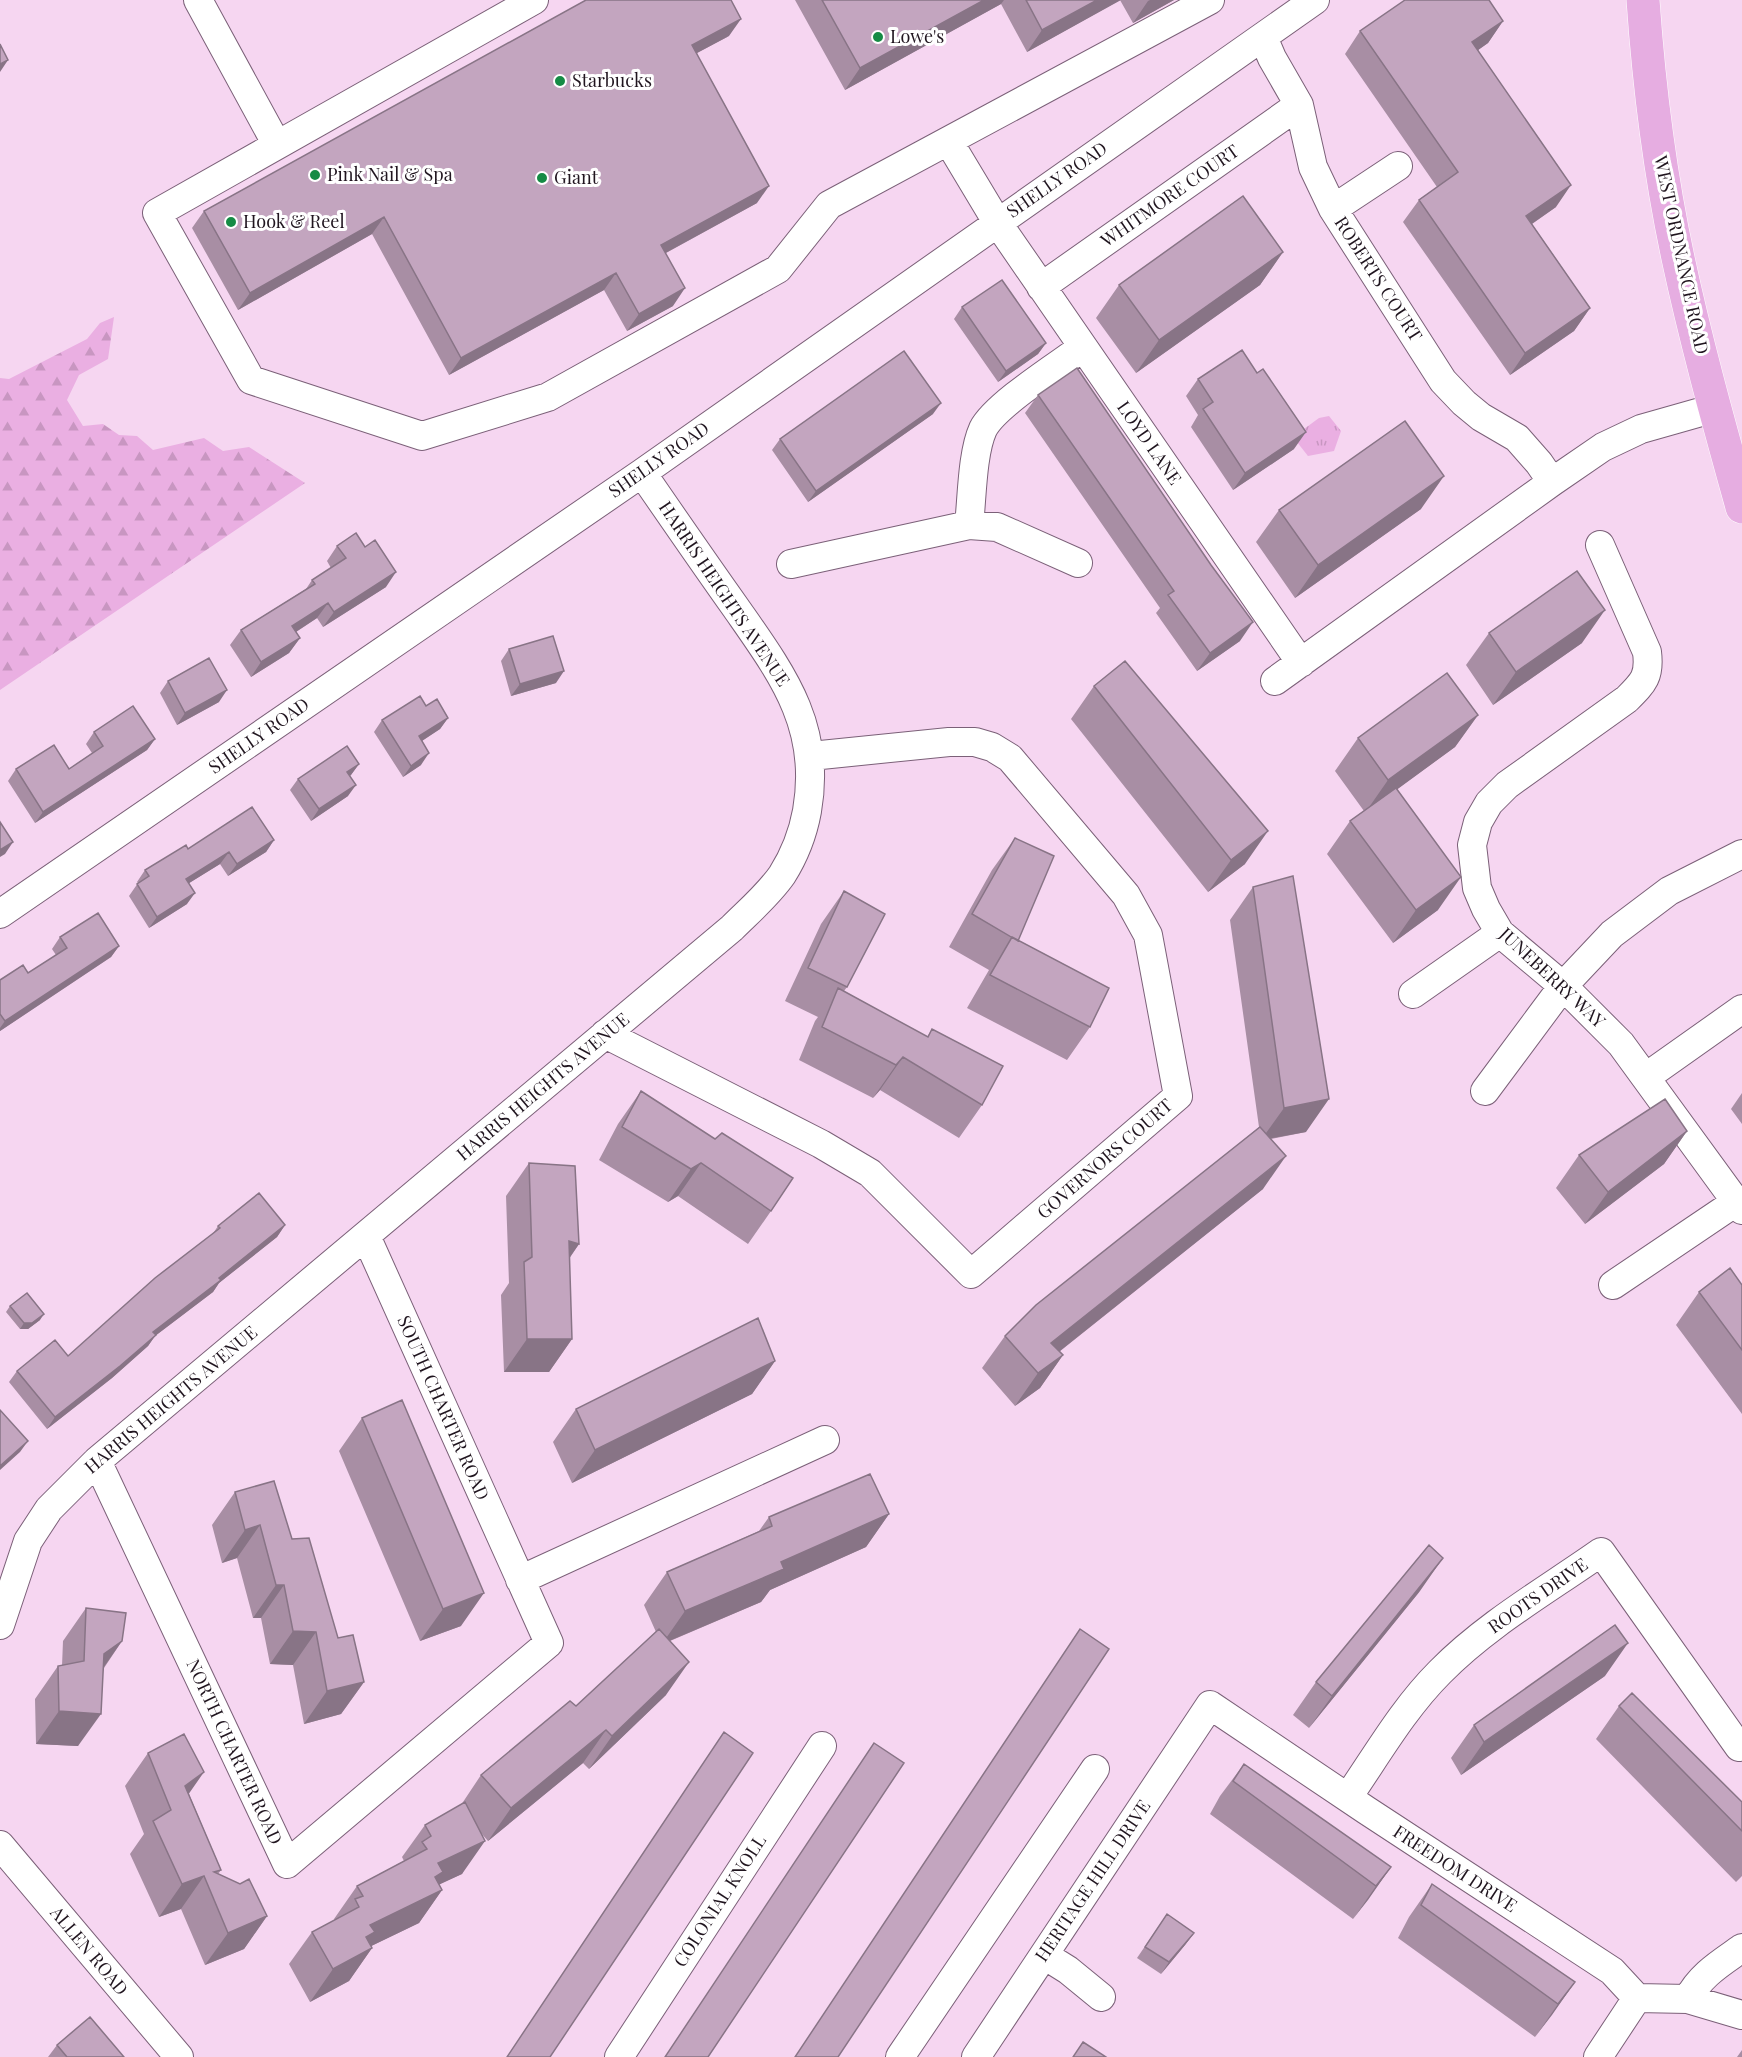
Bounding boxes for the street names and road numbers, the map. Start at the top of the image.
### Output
street label: SHELLY ROAD [1001,136,1111,223]
street label: WHITMORE COURT [1095,138,1243,253]
street label: WEST ORDNANCE ROAD [1649,152,1715,356]
street label: ROBERTS COURT [1329,211,1428,346]
street label: LOYD LANE [1112,396,1187,489]
street label: SHELLY ROAD [603,416,713,503]
street label: HARRIS HEIGHTS AVENUE [654,496,796,691]
street label: SHELLY ROAD [203,692,313,779]
street label: JUNEBERRY WAY [1494,921,1611,1033]
street label: HARRIS HEIGHTS AVENUE [451,1007,634,1166]
street label: GOVERNORS COURT [1032,1093,1177,1224]
street label: SOUTH CHARTER ROAD [392,1311,496,1504]
street label: HARRIS HEIGHTS AVENUE [79,1320,262,1479]
street label: ROOTS DRIVE [1483,1552,1592,1638]
street label: NORTH CHARTER ROAD [181,1655,288,1848]
street label: HERITAGE HILL DRIVE [1029,1795,1155,1966]
street label: FREEDOM DRIVE [1389,1819,1522,1917]
street label: COLONIAL KNOLL [667,1829,771,1971]
street label: ALLEN ROAD [45,1900,134,2000]

